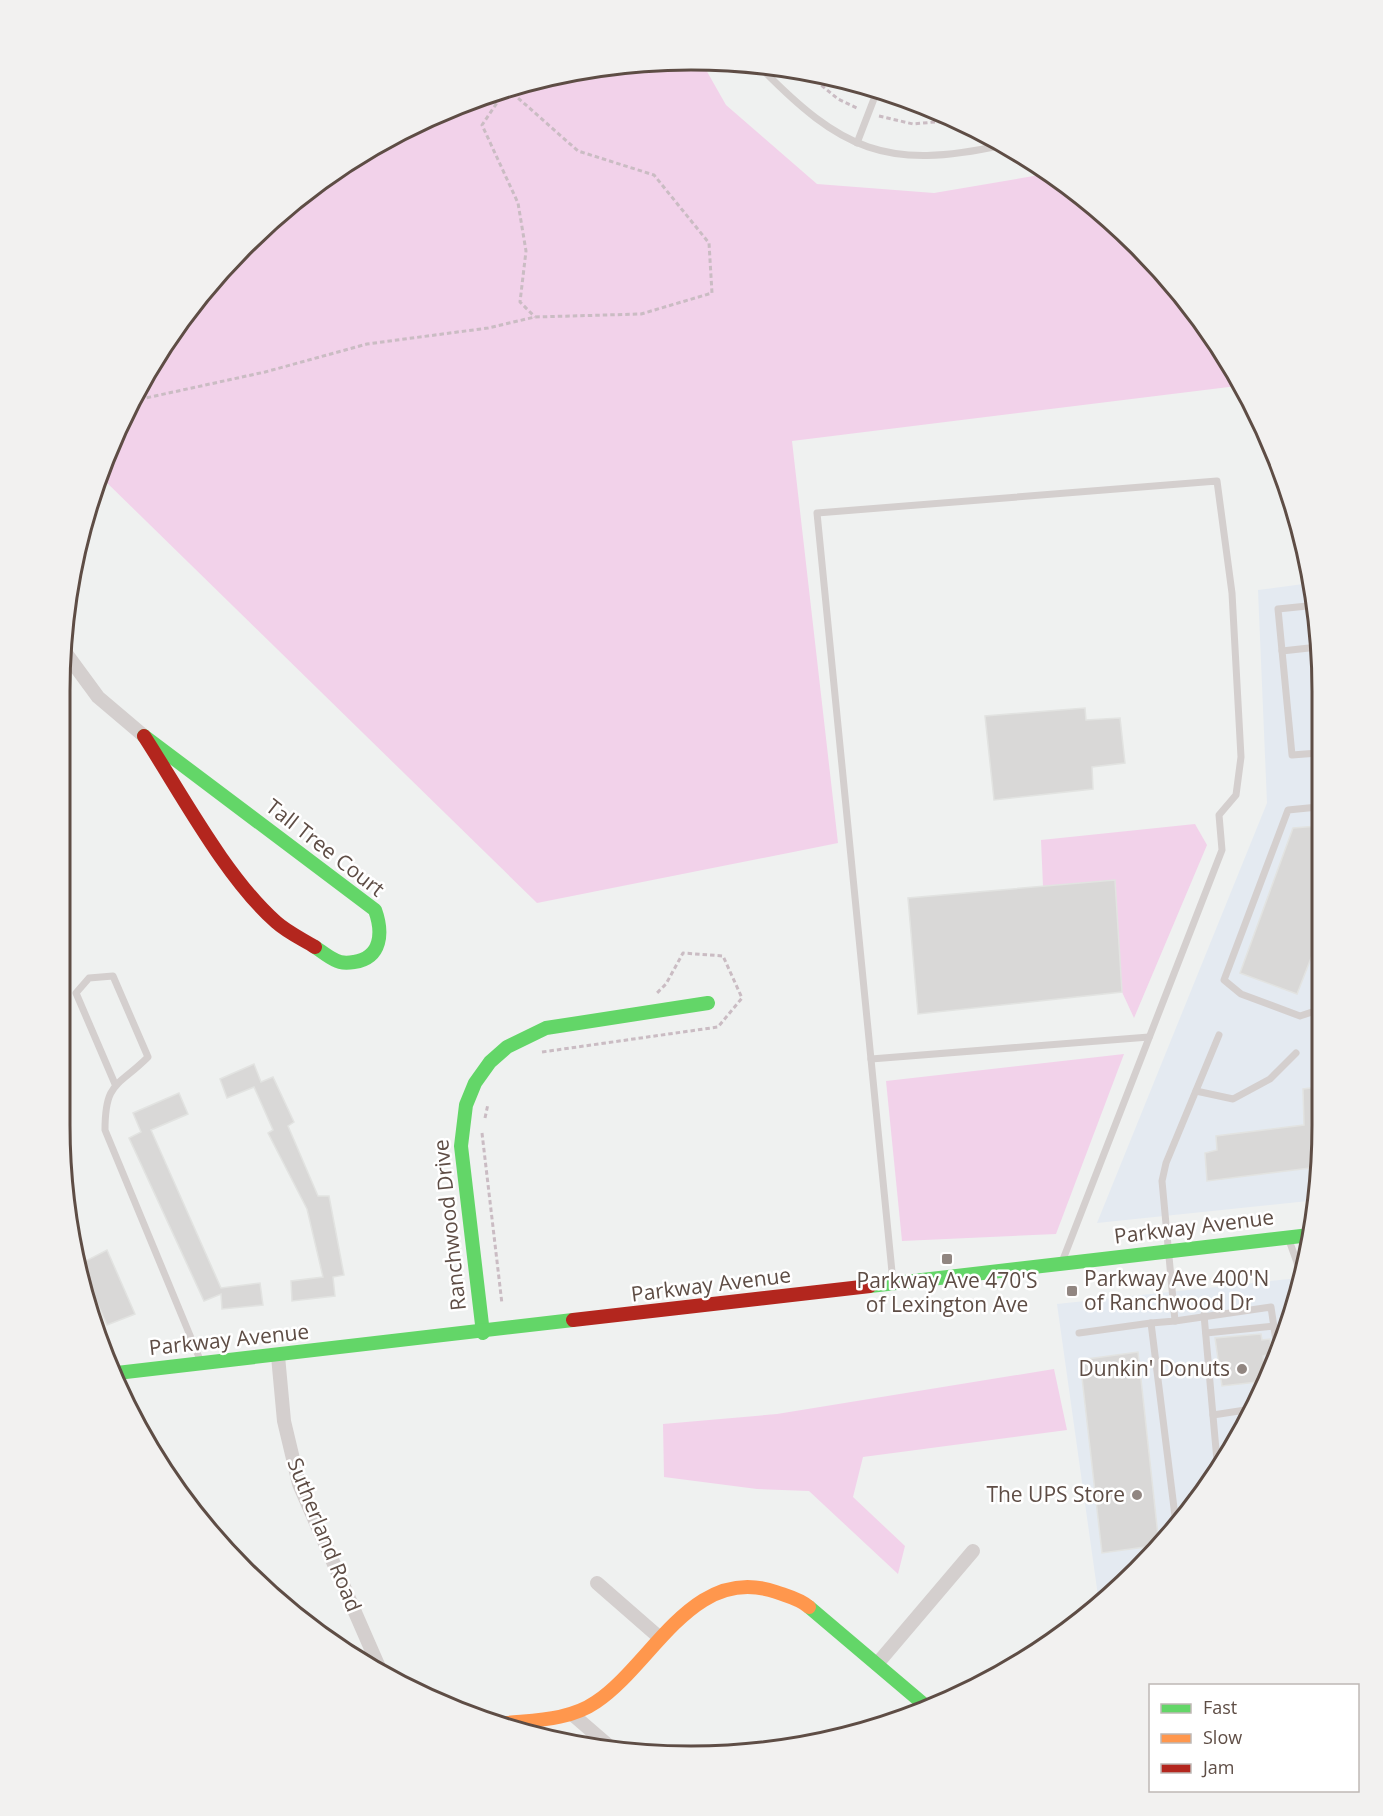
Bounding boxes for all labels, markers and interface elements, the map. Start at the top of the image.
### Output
street label: Tall Tree Court [261,792,391,902]
street label: Ranchwood Drive [426,1138,472,1312]
street label: Parkway Avenue [1112,1202,1275,1250]
marker: Parkway Ave 470'S of Lexington Ave [940,1252,954,1266]
street label: Parkway Avenue [629,1260,792,1308]
place label: Parkway Ave 400'N of Ranchwood Dr [1084,1264,1269,1316]
place label: Parkway Ave 470'S of Lexington Ave [857,1266,1038,1318]
marker: Parkway Ave 400'N of Ranchwood Dr [1065,1284,1079,1298]
street label: Parkway Avenue [147,1317,310,1361]
place label: Dunkin' Donuts [1079,1354,1230,1382]
marker: Dunkin' Donuts [1235,1362,1249,1376]
street label: Sutherland Road [281,1454,369,1616]
place label: The UPS Store [986,1480,1125,1508]
marker: The UPS Store [1130,1488,1144,1502]
legend [1149,1684,1359,1792]
text: Fast [1203,1695,1237,1719]
text: Slow [1203,1725,1242,1749]
text: Jam [1201,1755,1235,1779]

